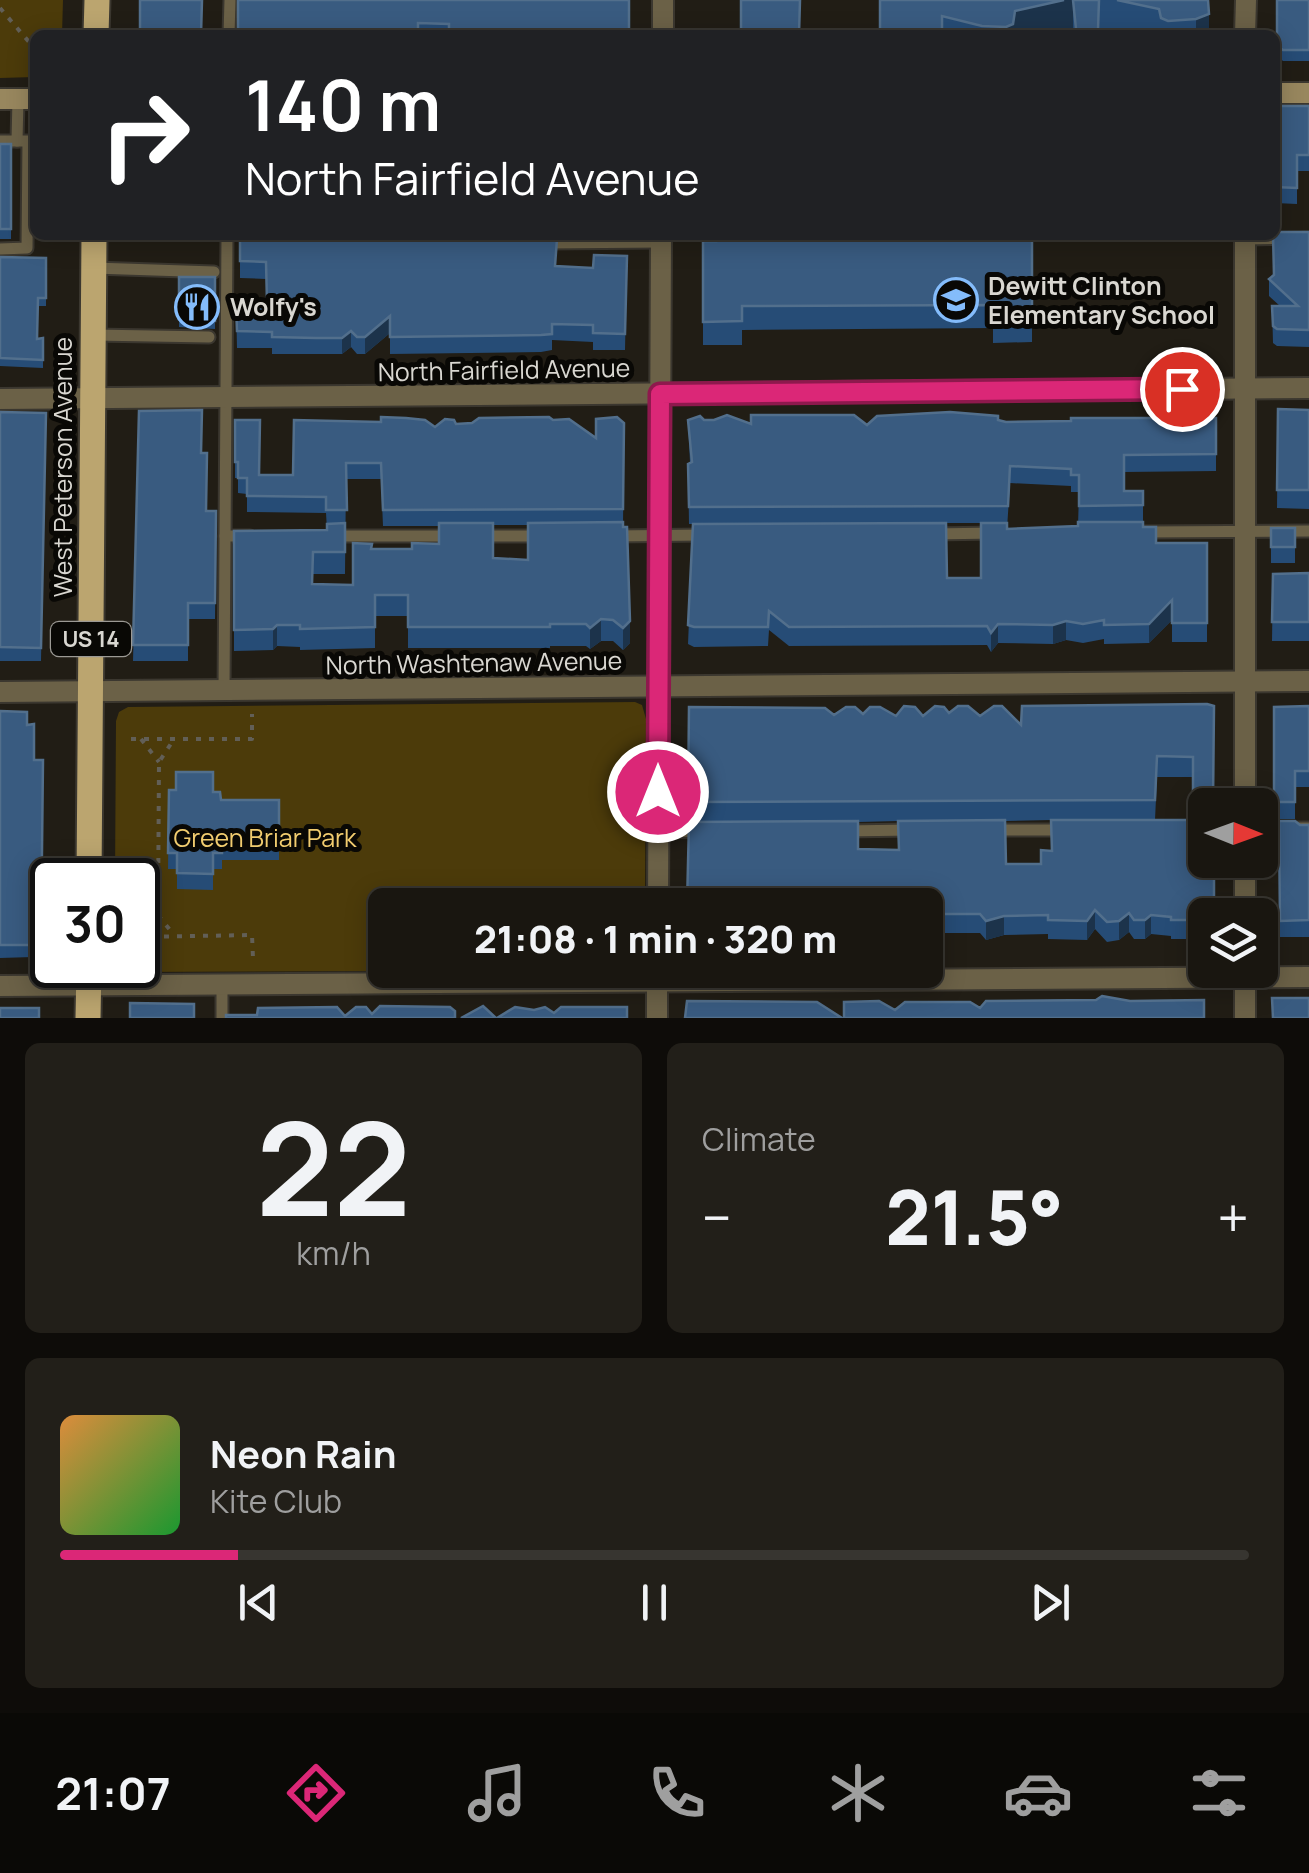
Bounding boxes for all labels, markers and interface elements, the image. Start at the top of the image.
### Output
text: 140 m [245,56,441,152]
icon: right [80,70,210,200]
text: North Fairfield Avenue [245,147,700,209]
place label: Dewitt Clinton Elementary School [988,268,1215,332]
school or university icon: Dewitt Clinton Elementary School [933,277,979,323]
restaurant icon: Wolfy's [174,284,220,330]
place label: Wolfy's [230,289,317,324]
street label: West Peterson Avenue [45,337,80,597]
pin [1140,347,1225,432]
street label: North Fairfield Avenue [377,350,631,389]
icon: arrive [1155,362,1210,417]
road number: US 14 [51,622,131,656]
street label: North Washtenaw Avenue [325,642,623,683]
position arrow [606,740,710,844]
north arrow [1188,788,1278,878]
map controls [1188,788,1278,988]
park label: Green Briar Park [174,820,357,855]
speed limit sign: 30 [30,858,160,988]
button: layers [1188,898,1278,988]
text: 21:08 · 1 min · 320 m [474,912,837,964]
text: 22 [256,1077,411,1255]
text: Climate [702,1117,816,1161]
text: 21.5° [885,1165,1064,1268]
text: − [702,1179,732,1255]
text: + [1217,1179,1249,1255]
text: km/h [296,1231,371,1275]
text: Neon Rain [210,1427,396,1479]
text: Kite Club [210,1479,342,1523]
icon: previous [231,1575,286,1630]
icon: pause [627,1575,682,1630]
icon: next [1023,1575,1078,1630]
icon: directions [281,1758,351,1828]
icon: music [462,1758,532,1828]
icon: phone [642,1758,712,1828]
icon: climate [823,1758,893,1828]
icon: car [1003,1758,1073,1828]
icon: filters [1184,1758,1254,1828]
text: 21:07 [55,1762,171,1824]

